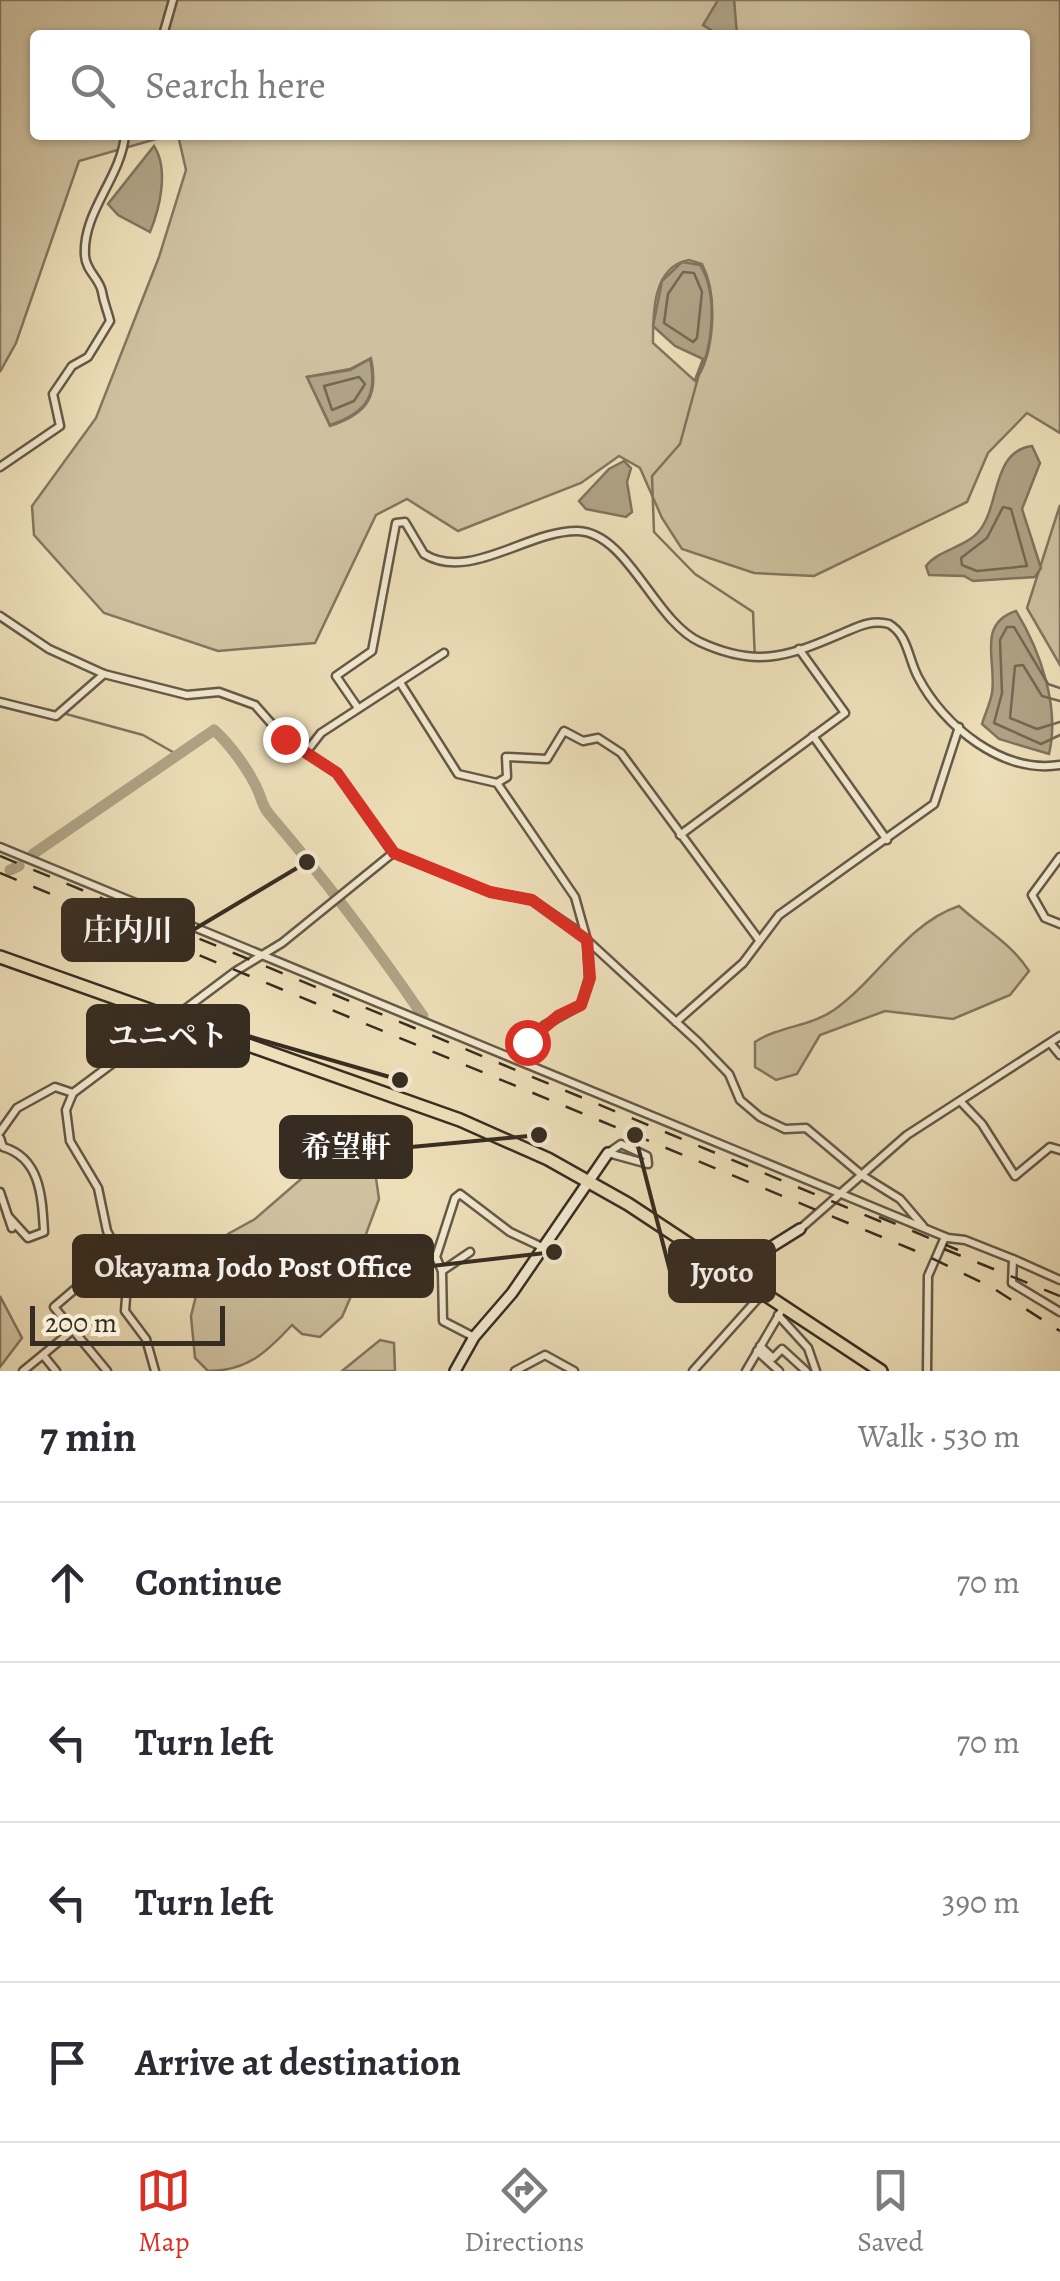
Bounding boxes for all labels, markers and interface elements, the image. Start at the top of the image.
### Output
search box [30,30,1030,140]
icon: search [65,58,120,113]
text: Search here [145,59,326,111]
route end [263,717,309,763]
callout: 庄内川 [63,900,193,960]
text: 庄内川 [83,910,173,950]
callout: ユニペト [88,1006,248,1066]
text: ユニペト [108,1016,228,1056]
route start [505,1020,551,1066]
callout: 希望軒 [281,1117,411,1177]
text: 希望軒 [301,1127,391,1167]
callout: Okayama Jodo Post Office [74,1236,432,1296]
callout: Jyoto [670,1241,774,1301]
text: Okayama Jodo Post Office [94,1247,412,1287]
text: Jyoto [690,1252,754,1292]
scale bar [30,1301,225,1346]
text: 200 m [45,1304,117,1342]
text: 7 min [40,1408,136,1465]
text: Walk · 530 m [858,1414,1020,1458]
icon: ahead [40,1555,95,1610]
text: Continue [135,1556,282,1608]
text: 70 m [957,1560,1020,1604]
icon: left [40,1715,95,1770]
text: Turn left [135,1716,274,1768]
text: 70 m [957,1720,1020,1764]
icon: left [40,1875,95,1930]
text: Turn left [135,1876,274,1928]
text: 390 m [942,1880,1020,1924]
icon: arrive [40,2035,95,2090]
text: Arrive at destination [135,2036,461,2088]
tab: Map [136,2163,191,2261]
tab: Directions [464,2163,584,2261]
tab: Saved [857,2163,924,2261]

